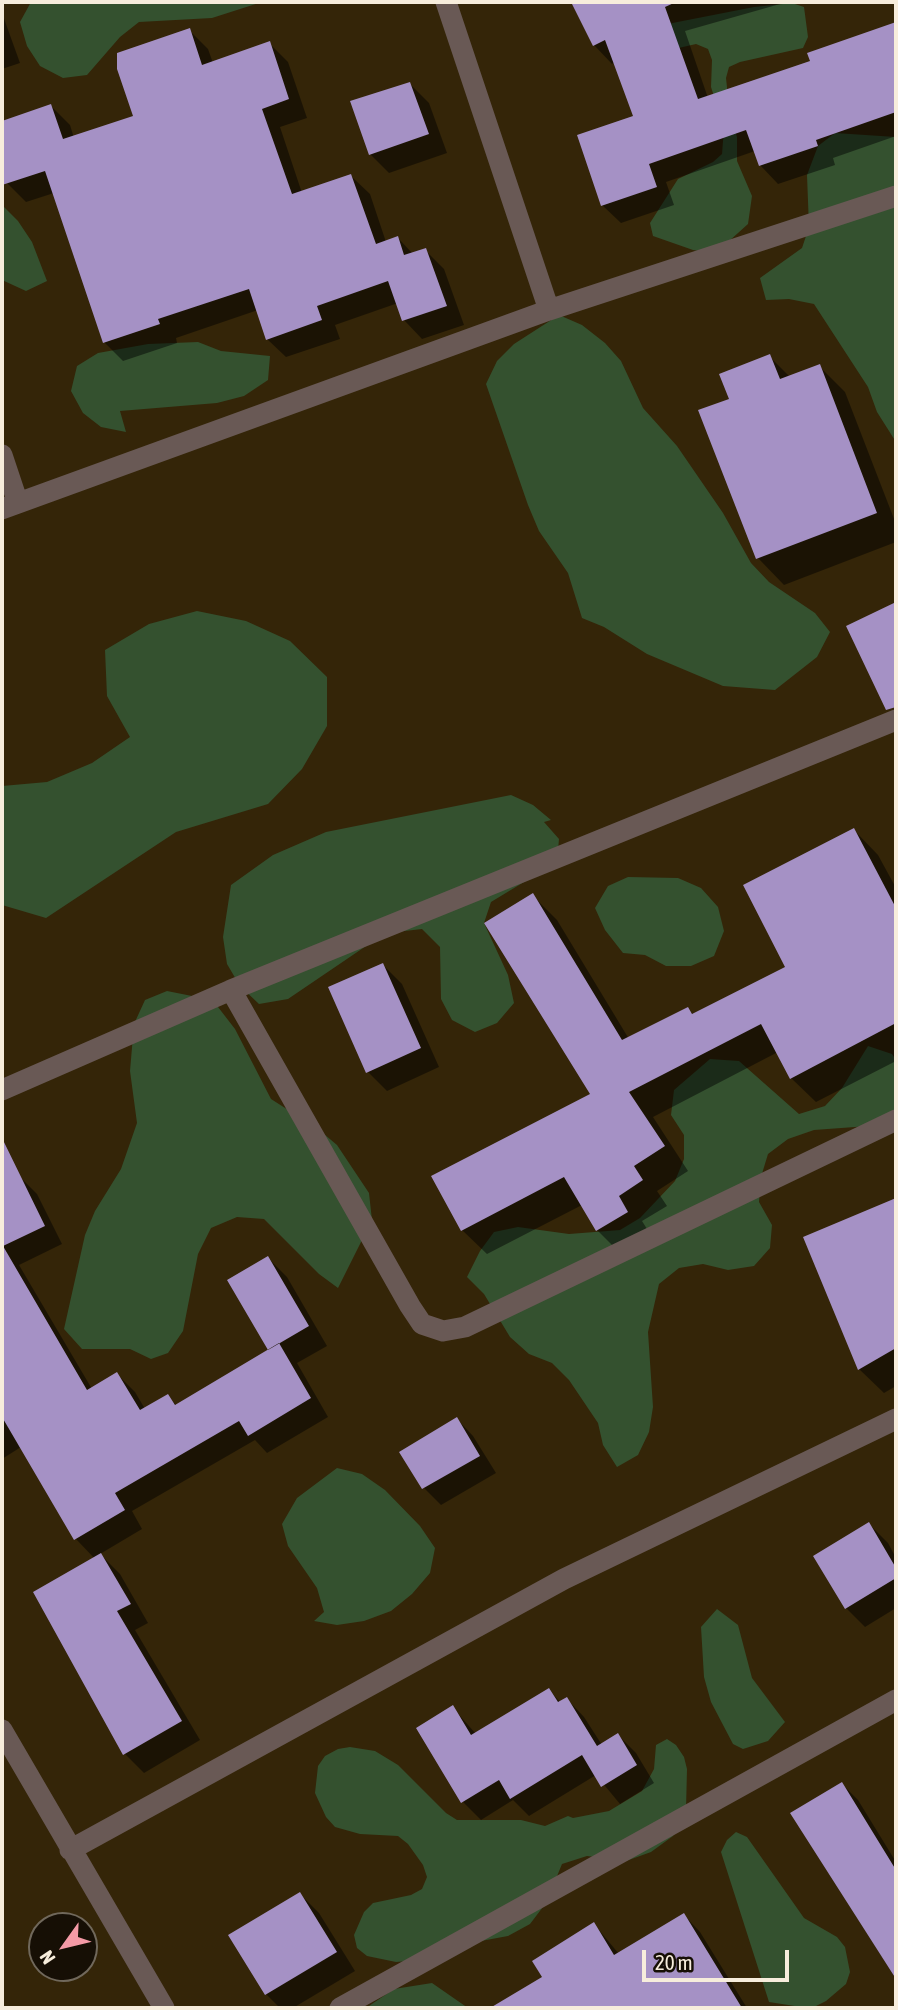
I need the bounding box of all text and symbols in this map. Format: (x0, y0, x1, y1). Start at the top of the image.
north arrow (28, 1912, 98, 1982)
scale bar (646, 1937, 793, 1981)
text: N (35, 1947, 60, 1968)
text: 20 m (655, 1950, 693, 1974)

